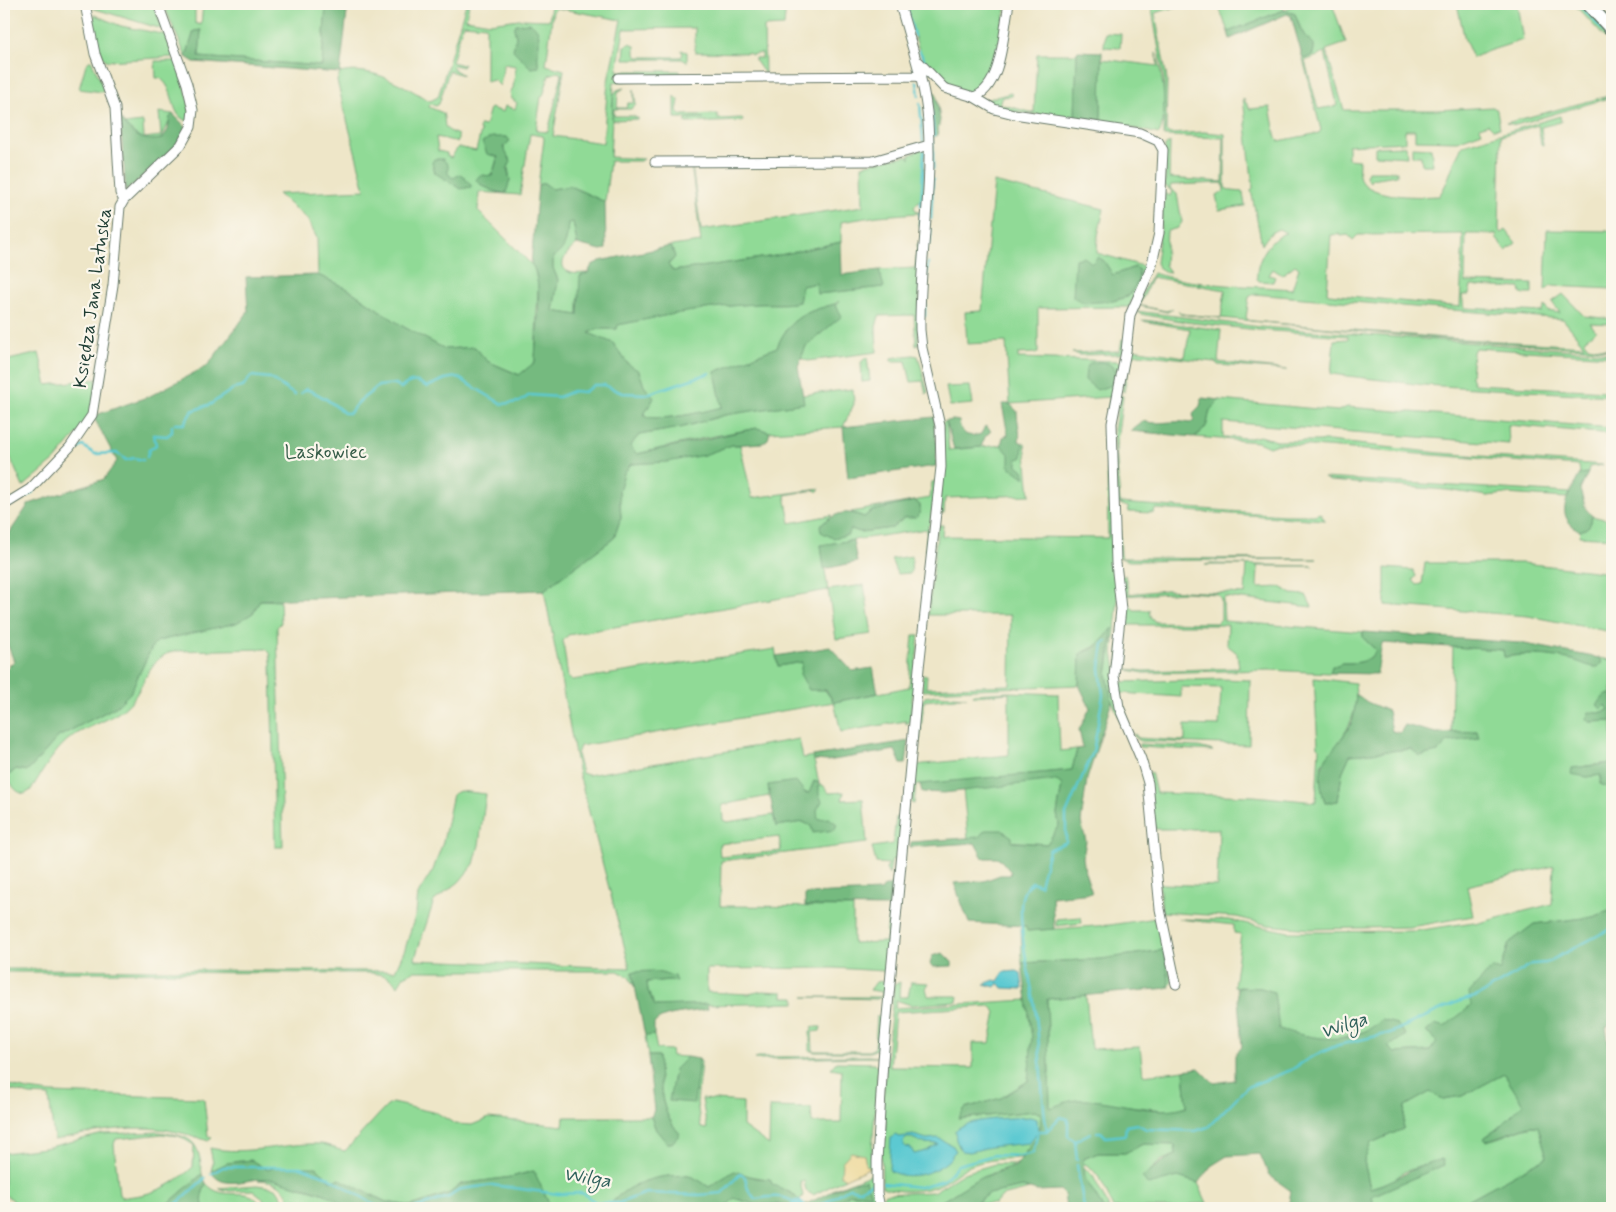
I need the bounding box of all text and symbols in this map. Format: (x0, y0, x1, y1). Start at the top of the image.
street label: Księdza Jana Latuska (68, 206, 118, 390)
park label: Laskowiec (285, 440, 367, 465)
water label: Wilga (1317, 1006, 1372, 1048)
water label: Wilga (561, 1161, 613, 1197)

